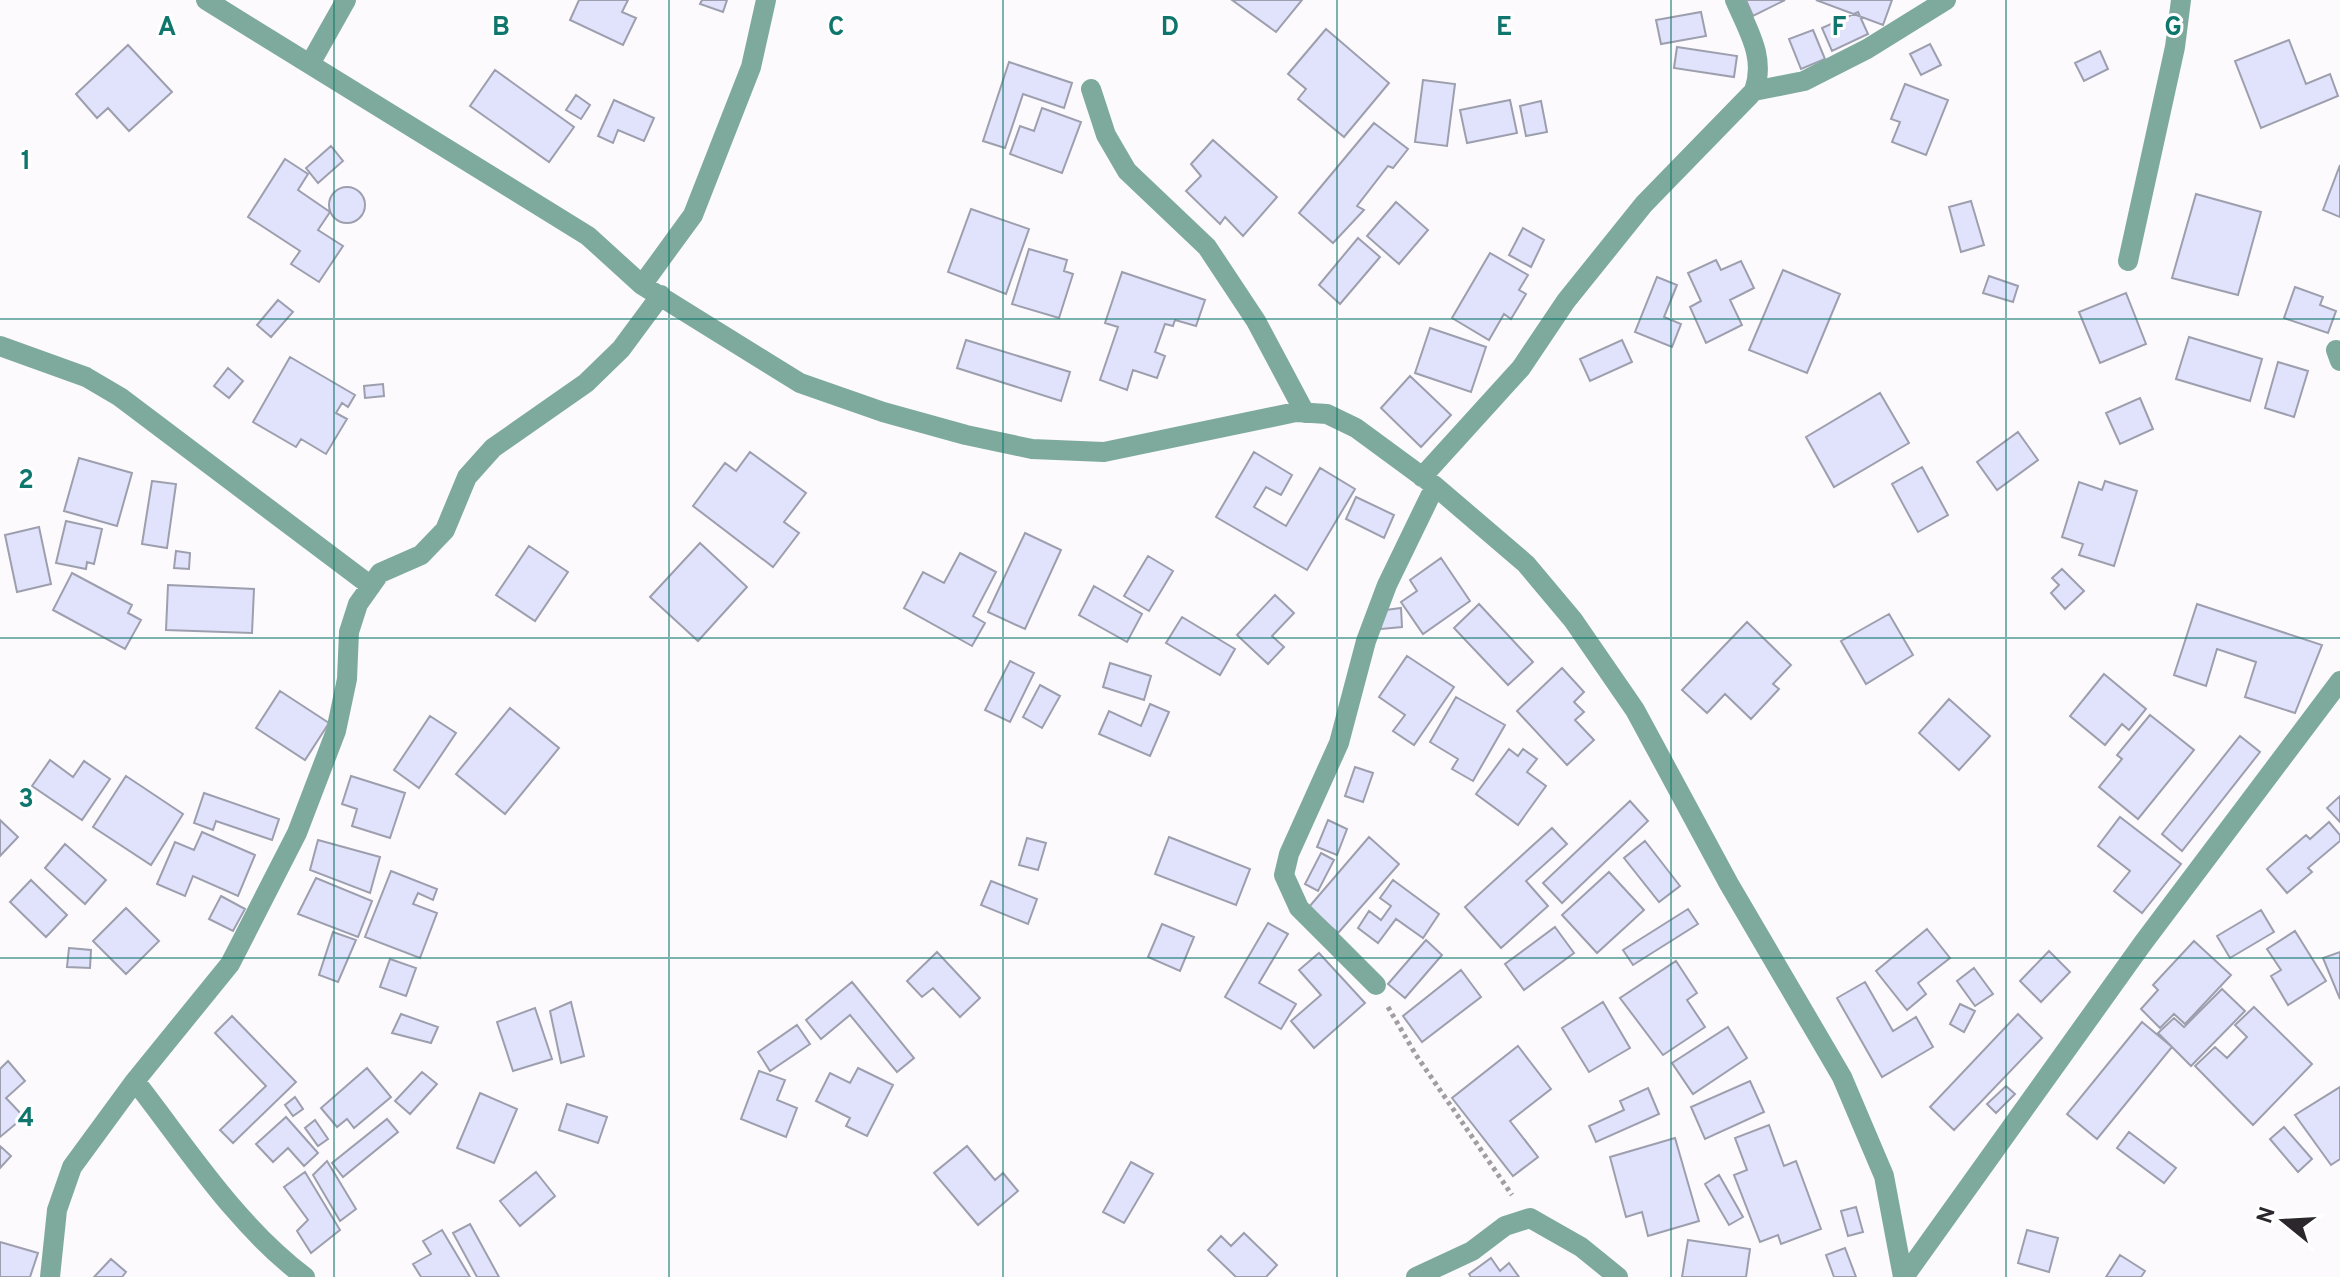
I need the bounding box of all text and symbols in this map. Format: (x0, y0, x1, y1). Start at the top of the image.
text: A (158, 12, 176, 45)
text: B (492, 12, 510, 45)
text: C (828, 12, 844, 45)
text: D (1161, 12, 1179, 45)
text: E (1496, 12, 1512, 45)
text: F (1832, 12, 1847, 45)
text: G (2164, 12, 2182, 45)
text: 1 (21, 146, 31, 179)
text: 2 (18, 465, 34, 498)
text: 3 (18, 784, 34, 817)
text: 4 (18, 1103, 34, 1136)
north arrow (2244, 1181, 2324, 1261)
text: N (2252, 1204, 2283, 1227)

